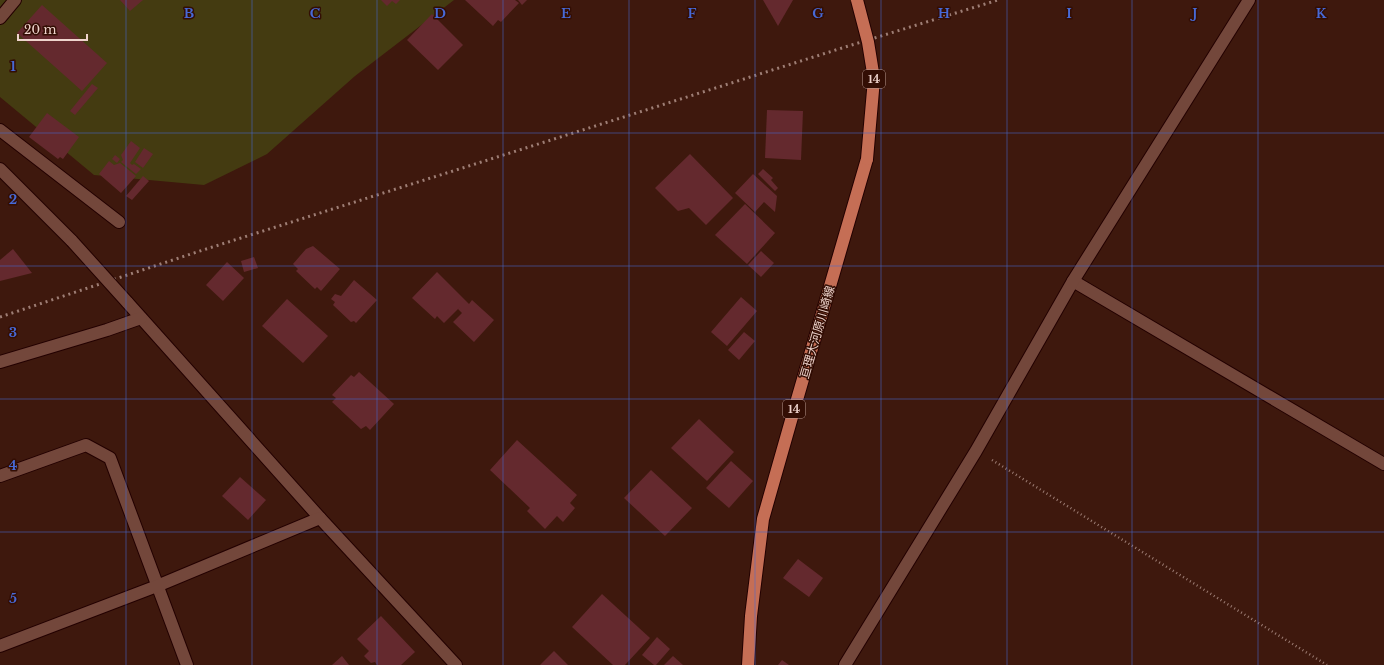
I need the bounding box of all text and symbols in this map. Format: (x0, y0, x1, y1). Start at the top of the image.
text: B (184, 5, 194, 22)
text: C (310, 5, 321, 22)
text: D (434, 5, 446, 22)
text: E (561, 5, 571, 22)
text: F (688, 5, 697, 22)
text: G (812, 5, 824, 22)
text: H (938, 5, 950, 22)
text: I (1066, 5, 1072, 22)
text: J (1189, 5, 1198, 22)
text: K (1316, 5, 1327, 22)
scale bar (18, 16, 87, 42)
text: 20 m (24, 22, 56, 37)
text: 1 (10, 58, 16, 75)
road number: 14 (863, 70, 885, 88)
text: 2 (9, 191, 17, 208)
street label: 亘理大河原川崎線 (797, 284, 837, 380)
text: 3 (9, 324, 17, 341)
road number: 14 (783, 400, 805, 418)
text: 4 (9, 457, 18, 474)
text: 5 (9, 590, 17, 607)

